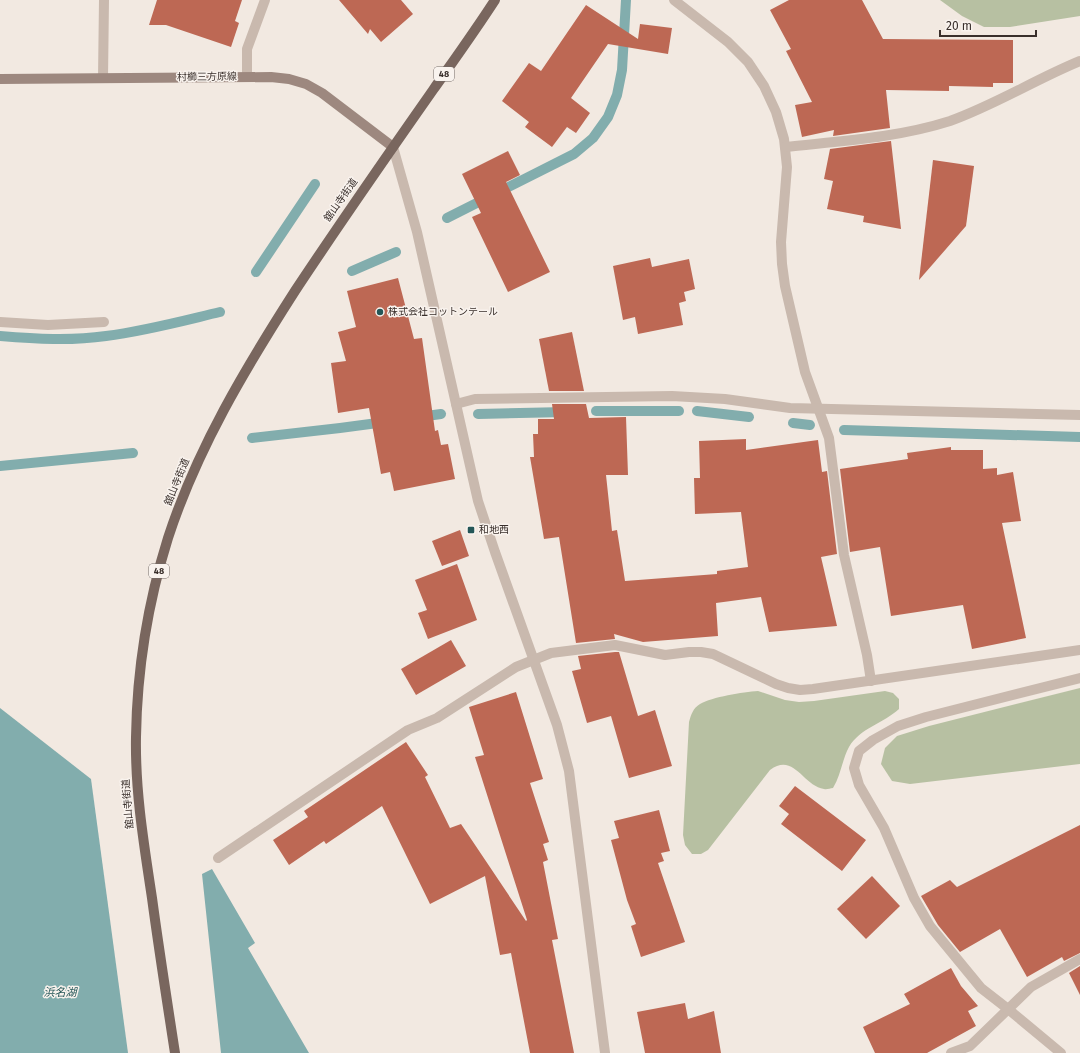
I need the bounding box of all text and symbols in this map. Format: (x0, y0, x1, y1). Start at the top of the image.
scale bar (940, 12, 1036, 38)
text: 20 m (946, 19, 972, 33)
road number: 48 (434, 67, 454, 81)
street label: 村櫛三方原線 (177, 70, 237, 84)
street label: 舘山寺街道 (322, 176, 360, 224)
place label: 株式会社コットンテール (388, 306, 498, 318)
marker: 株式会社コットンテール (375, 307, 385, 317)
street label: 舘山寺街道 (162, 457, 192, 507)
place label: 和地西 (479, 524, 509, 536)
marker: 和地西 (466, 525, 476, 535)
road number: 48 (149, 564, 169, 578)
street label: 舘山寺街道 (120, 779, 136, 829)
water label: 浜名湖 (44, 986, 78, 999)

